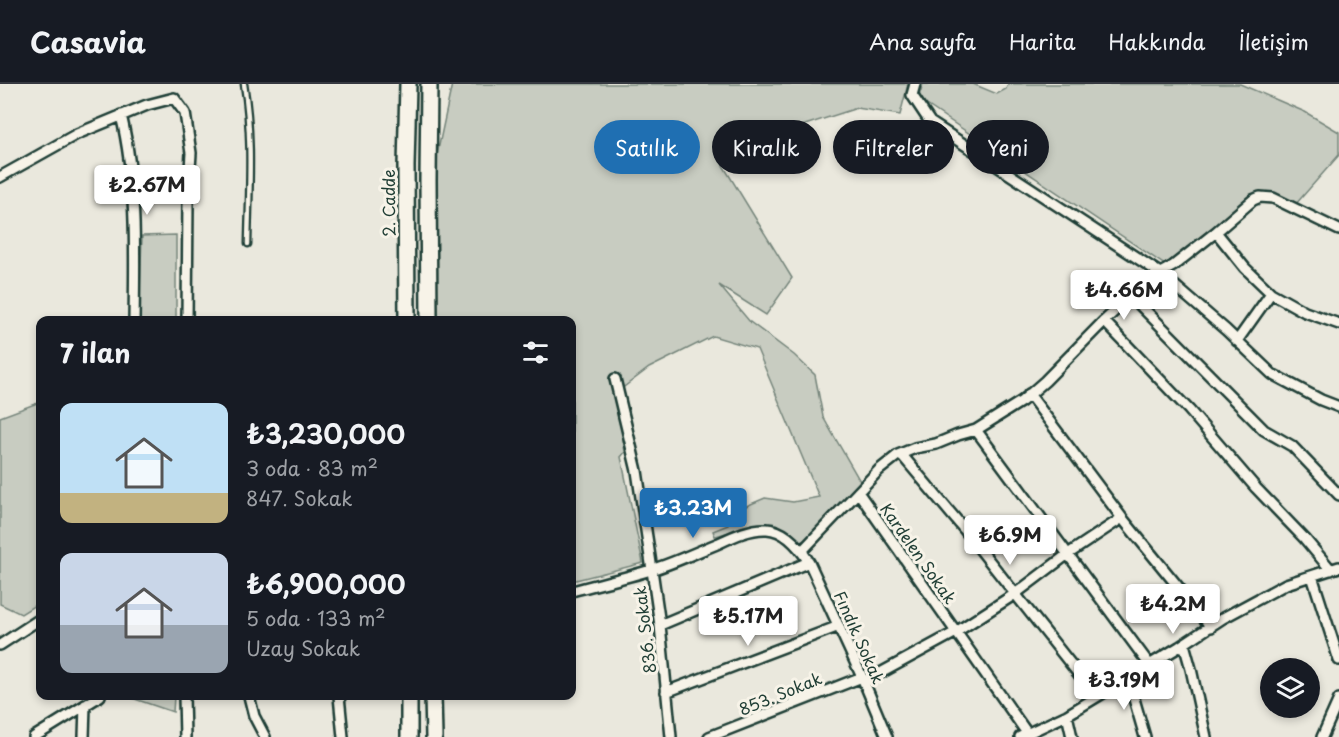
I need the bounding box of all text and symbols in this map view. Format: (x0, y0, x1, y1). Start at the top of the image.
text: Casavia (30, 20, 146, 63)
text: Ana sayfa (869, 25, 976, 57)
text: Harita (1009, 25, 1076, 57)
text: Hakkında (1109, 25, 1205, 57)
text: İletişim (1238, 25, 1309, 57)
chip: Satılık (594, 120, 700, 174)
chip: Kiralık (712, 120, 821, 174)
chip: Filtreler (833, 120, 954, 174)
chip: Yeni (966, 120, 1049, 174)
pin: ₺2.67M (98, 165, 196, 216)
text: ₺2.67M (108, 169, 186, 199)
street label: 2. Cadde (376, 169, 400, 237)
pin: ₺4.66M (1075, 270, 1173, 321)
text: ₺4.66M (1084, 274, 1164, 304)
text: 7 ilan (60, 333, 130, 372)
icon: filters (519, 336, 552, 369)
text: ₺3,230,000 (246, 414, 405, 453)
icon: home (108, 427, 180, 499)
text: 3 oda · 83 m² (246, 453, 378, 483)
text: 847. Sokak (246, 483, 353, 513)
pin: ₺3.23M (644, 488, 742, 539)
text: ₺3.23M (654, 492, 732, 522)
street label: Kardelen Sokak (875, 498, 963, 608)
pin: ₺6.9M (968, 515, 1052, 566)
text: ₺6.9M (978, 519, 1042, 549)
text: ₺6,900,000 (246, 564, 406, 603)
icon: home (108, 577, 180, 649)
pin: ₺4.2M (1131, 584, 1215, 635)
street label: 836. Sokak (627, 585, 661, 675)
street label: Fındık Sokak (829, 587, 891, 687)
text: ₺4.2M (1140, 588, 1206, 618)
pin: ₺5.17M (699, 596, 797, 647)
text: ₺5.17M (713, 600, 783, 630)
text: 5 oda · 133 m² (246, 603, 386, 633)
text: Uzay Sokak (246, 633, 360, 663)
map controls (1260, 658, 1320, 718)
button: layers (1260, 658, 1320, 718)
pin: ₺3.19M (1075, 660, 1173, 711)
text: ₺3.19M (1088, 664, 1160, 694)
street label: 853. Sokak (735, 665, 825, 721)

